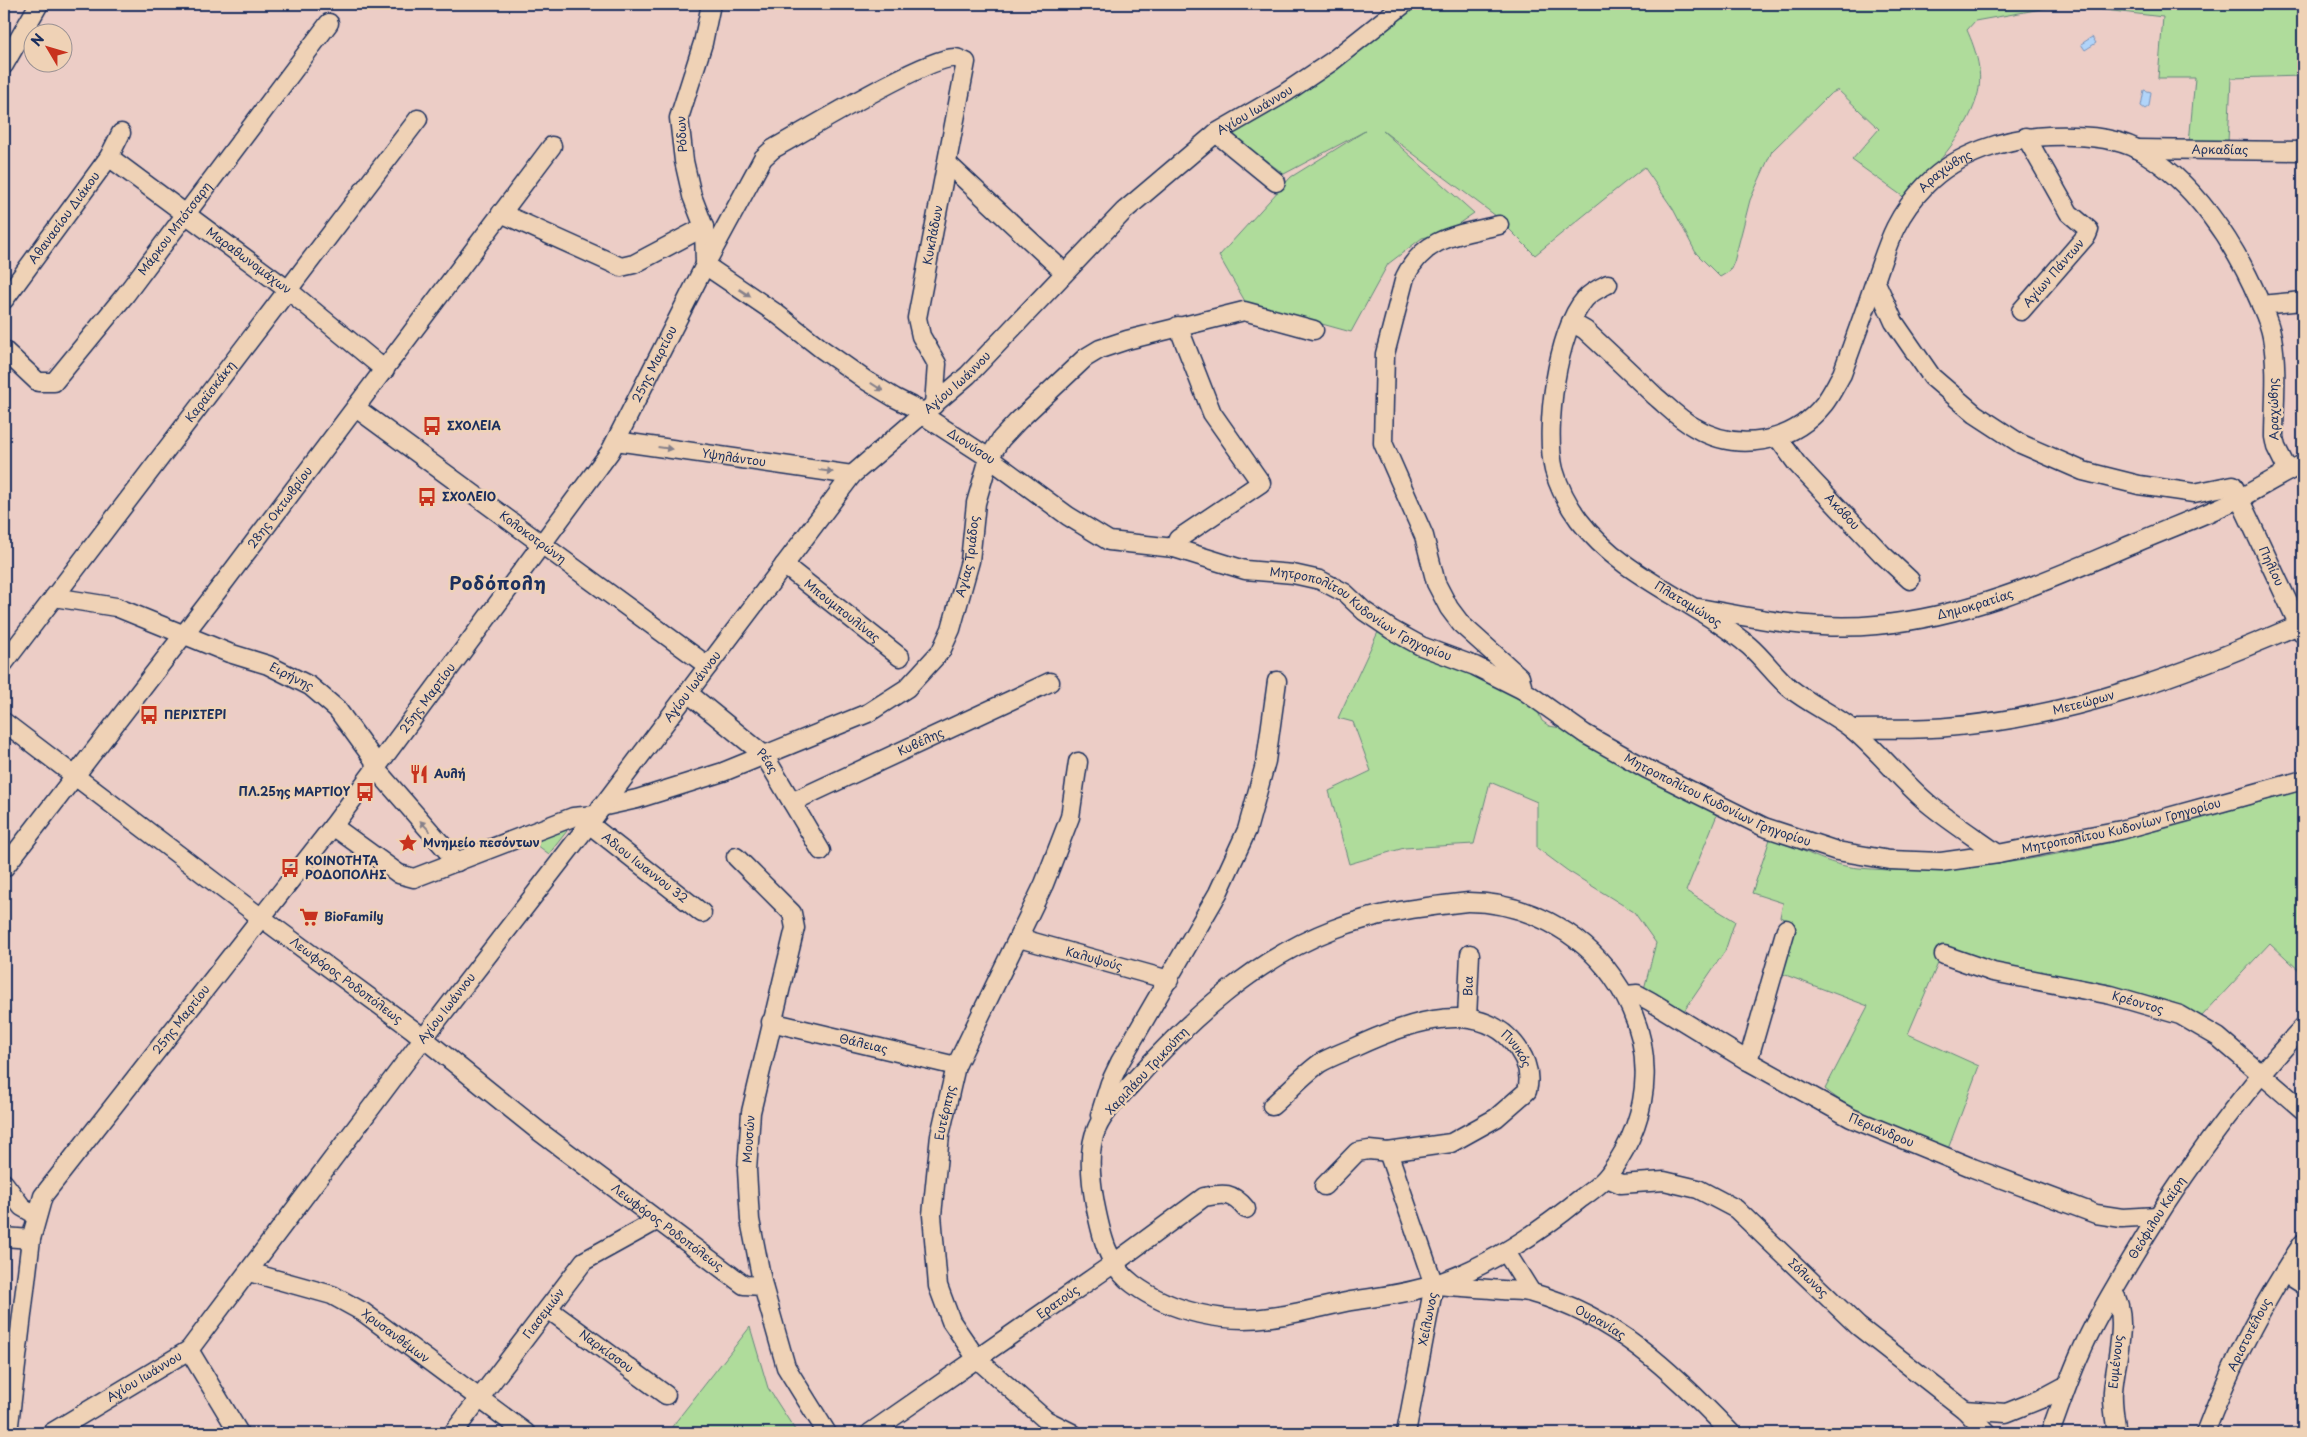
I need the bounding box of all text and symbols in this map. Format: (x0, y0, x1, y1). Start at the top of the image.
north arrow (22, 22, 72, 72)
text: N (26, 29, 49, 51)
street label: Αγίου Ιωάννου (1213, 80, 1296, 139)
street label: Ρόδων (671, 115, 691, 153)
street label: Αρκαδίας (2192, 140, 2248, 158)
street label: Αραχώβης (1914, 145, 1975, 196)
street label: Αθανασίου Διάκου (24, 167, 104, 267)
street label: Μάρκου Μπότσαρη (133, 177, 215, 279)
street label: Κυκλάδων (917, 203, 947, 266)
street label: Μαραθωνομάχων (203, 222, 296, 298)
street label: Αγίων Πάντων (2018, 234, 2088, 311)
one-way arrow (738, 288, 752, 298)
street label: 25ης Μαρτίου (627, 322, 681, 405)
street label: Αγίου Ιωάννου (919, 347, 994, 417)
street label: Καραϊσκάκη (180, 356, 239, 426)
street label: Αραχώβης (2263, 378, 2283, 440)
one-way arrow (871, 382, 884, 392)
bus stop icon: ΣΧΟΛΕΙΑ (421, 415, 443, 437)
place label: ΣΧΟΛΕΙΑ (447, 416, 501, 434)
street label: Διονύσου (944, 423, 1000, 468)
street label: Υψηλάντου (701, 443, 767, 471)
one-way arrow (657, 444, 673, 452)
street label: 28ης Οκτωβρίου (243, 462, 316, 552)
one-way arrow (818, 467, 834, 475)
bus stop icon: ΣΧΟΛΕΙΟ (416, 486, 438, 508)
place label: ΣΧΟΛΕΙΟ (442, 487, 496, 505)
street label: Ακόβου (1821, 489, 1865, 533)
street label: Κολοκοτρώνη (496, 506, 570, 567)
street label: Αγίας Τριάδος (950, 515, 983, 599)
street label: Πηλίου (2255, 543, 2289, 589)
street label: Μητροπολίτου Κυδονίων Γρηγορίου (1269, 562, 1455, 665)
district label: Ροδόπολη (449, 569, 547, 596)
street label: Μπουμπουλίνας (801, 574, 885, 646)
street label: Πλαταμώνος (1651, 576, 1726, 631)
street label: Δημοκρατίας (1935, 584, 2015, 623)
street label: Αγίου Ιωάννου (659, 646, 725, 725)
street label: Ειρήνης (267, 657, 319, 694)
street label: 25ης Μαρτίου (395, 659, 459, 737)
street label: Μετεώρων (2050, 685, 2117, 719)
bus stop icon: ΠΕΡΙΣΤΕΡΙ (138, 704, 160, 726)
place label: ΠΕΡΙΣΤΕΡΙ (164, 705, 226, 723)
street label: Κυβέλης (894, 723, 946, 760)
street label: Ρέας (754, 743, 783, 777)
street label: Μητροπολίτου Κυδονίων Γρηγορίου (1621, 748, 1814, 850)
restaurant icon: Αυλή (408, 763, 430, 785)
place label: Αυλή (433, 764, 466, 782)
bus stop icon: ΠΛ.25ης ΜΑΡΤΙΟΥ (354, 781, 376, 803)
place label: ΠΛ.25ης ΜΑΡΤΙΟΥ (238, 782, 351, 800)
street label: Μητροπολίτου Κυδονίων Γρηγορίου (2020, 793, 2223, 857)
one-way arrow (419, 820, 431, 832)
street label: Αδιου Ιωαννου 32 (599, 828, 692, 907)
place icon: Μνημείο πεσόντων (397, 832, 419, 854)
place label: Μνημείο πεσόντων (423, 833, 540, 851)
place label: ΚΟΙΝΟΤΗΤΑ ΡΟΔΟΠΟΛΗΣ (305, 851, 387, 883)
bus stop icon: ΚΟΙΝΟΤΗΤΑ ΡΟΔΟΠΟΛΗΣ (279, 857, 301, 879)
supermarket icon: BioFamily (298, 906, 320, 928)
place label: BioFamily (324, 907, 383, 925)
street label: Λεωφόρος Ροδοπόλεως (287, 932, 407, 1027)
street label: Καλυψούς (1064, 942, 1125, 975)
street label: Αγίου Ιωάννου (413, 968, 479, 1047)
street label: Βια (1458, 975, 1477, 997)
street label: 25ης Μαρτίου (147, 980, 213, 1058)
street label: Κρέοντος (2110, 986, 2166, 1018)
street label: Χαριλάου Τρικούπη (1101, 1023, 1192, 1118)
street label: Πνυκός (1497, 1025, 1536, 1070)
street label: Θάλειας (838, 1029, 890, 1057)
street label: Ευτέρπης (930, 1083, 959, 1141)
street label: Περιάνδρου (1846, 1108, 1917, 1151)
street label: Μουσών (737, 1114, 759, 1164)
street label: Θεόφιλου Καϊρη (2123, 1172, 2189, 1262)
street label: Λεωφόρος Ροδοπόλεως (608, 1179, 728, 1275)
street label: Σόλωνος (1784, 1254, 1833, 1301)
street label: Ερατούς (1033, 1280, 1082, 1322)
street label: Γιασεμιών (518, 1284, 568, 1342)
street label: Χείλωνος (1413, 1291, 1441, 1347)
street label: Αριστοτέλους (2222, 1294, 2275, 1374)
street label: Ουρανίας (1572, 1300, 1630, 1343)
street label: Χρυσανθέμων (358, 1304, 434, 1367)
street label: Ναρκίσσου (576, 1325, 638, 1377)
street label: Ευμένους (2103, 1334, 2127, 1390)
street label: Αγίου Ιωάννου (103, 1346, 185, 1406)

